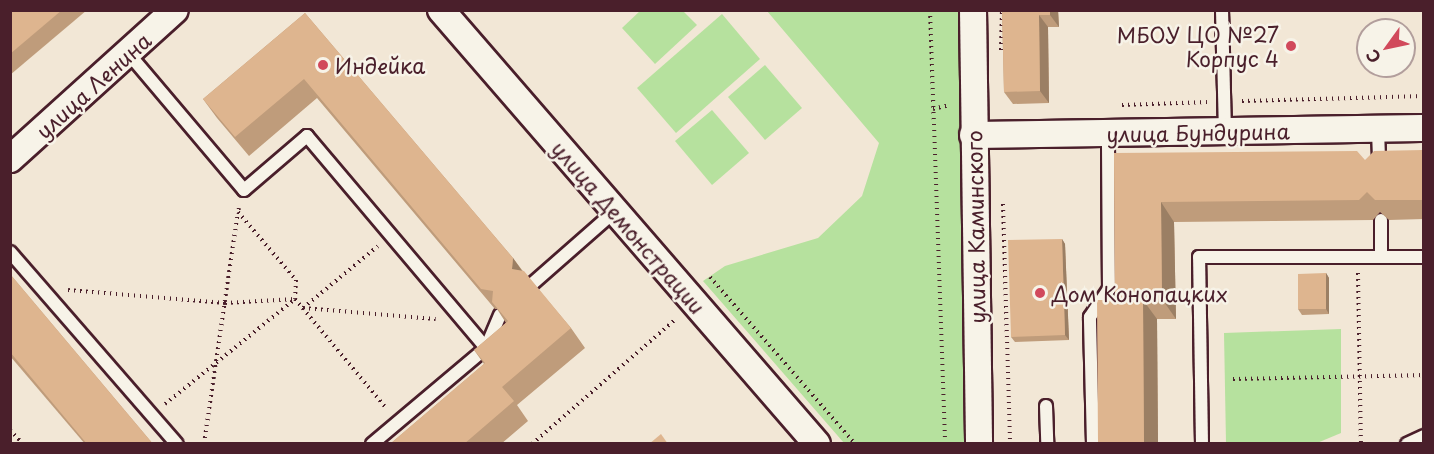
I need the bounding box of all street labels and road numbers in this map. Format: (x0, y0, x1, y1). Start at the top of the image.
street label: улица Ленина (30, 26, 156, 144)
street label: улица Бундурина (1106, 118, 1290, 146)
street label: улица Каминского (961, 130, 989, 324)
street label: улица Демонстрации (547, 135, 711, 319)

